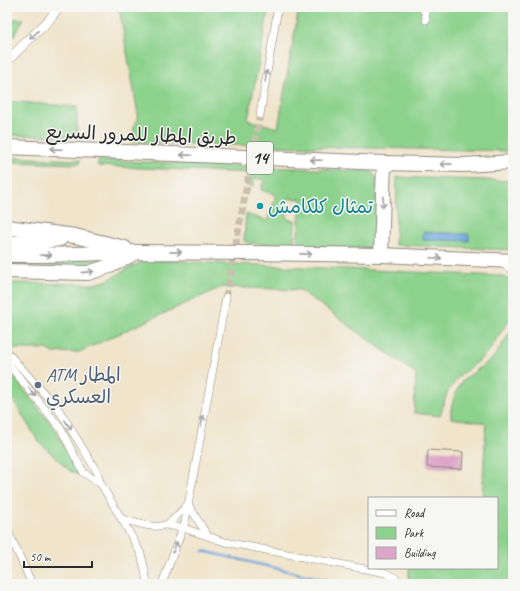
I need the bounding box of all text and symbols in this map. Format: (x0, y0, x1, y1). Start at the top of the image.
one-way arrow (29, 30, 39, 40)
one-way arrow (263, 70, 271, 83)
street label: طريق المطار للمرور السريع (45, 120, 237, 151)
road number: 14 (247, 142, 273, 174)
one-way arrow (50, 145, 63, 153)
one-way arrow (180, 151, 193, 158)
one-way arrow (310, 156, 323, 164)
one-way arrow (440, 160, 453, 168)
place label: تمثال كلكامش (268, 195, 374, 219)
one-way arrow (379, 195, 386, 208)
marker: تمثال كلكامش (255, 201, 265, 211)
one-way arrow (169, 249, 182, 256)
one-way arrow (299, 250, 312, 258)
one-way arrow (39, 251, 52, 259)
one-way arrow (429, 254, 442, 262)
one-way arrow (81, 268, 94, 276)
place label: ATM المطار العسكري (46, 363, 121, 411)
marker: ATM المطار العسكري (33, 380, 43, 390)
one-way arrow (27, 386, 36, 397)
one-way arrow (199, 415, 207, 428)
one-way arrow (65, 419, 73, 431)
legend (368, 497, 498, 569)
text: Road (404, 505, 426, 521)
text: Park (404, 525, 425, 541)
one-way arrow (172, 542, 180, 554)
scale bar (24, 543, 92, 569)
text: Building (404, 545, 436, 561)
text: 50 m (30, 549, 52, 565)

